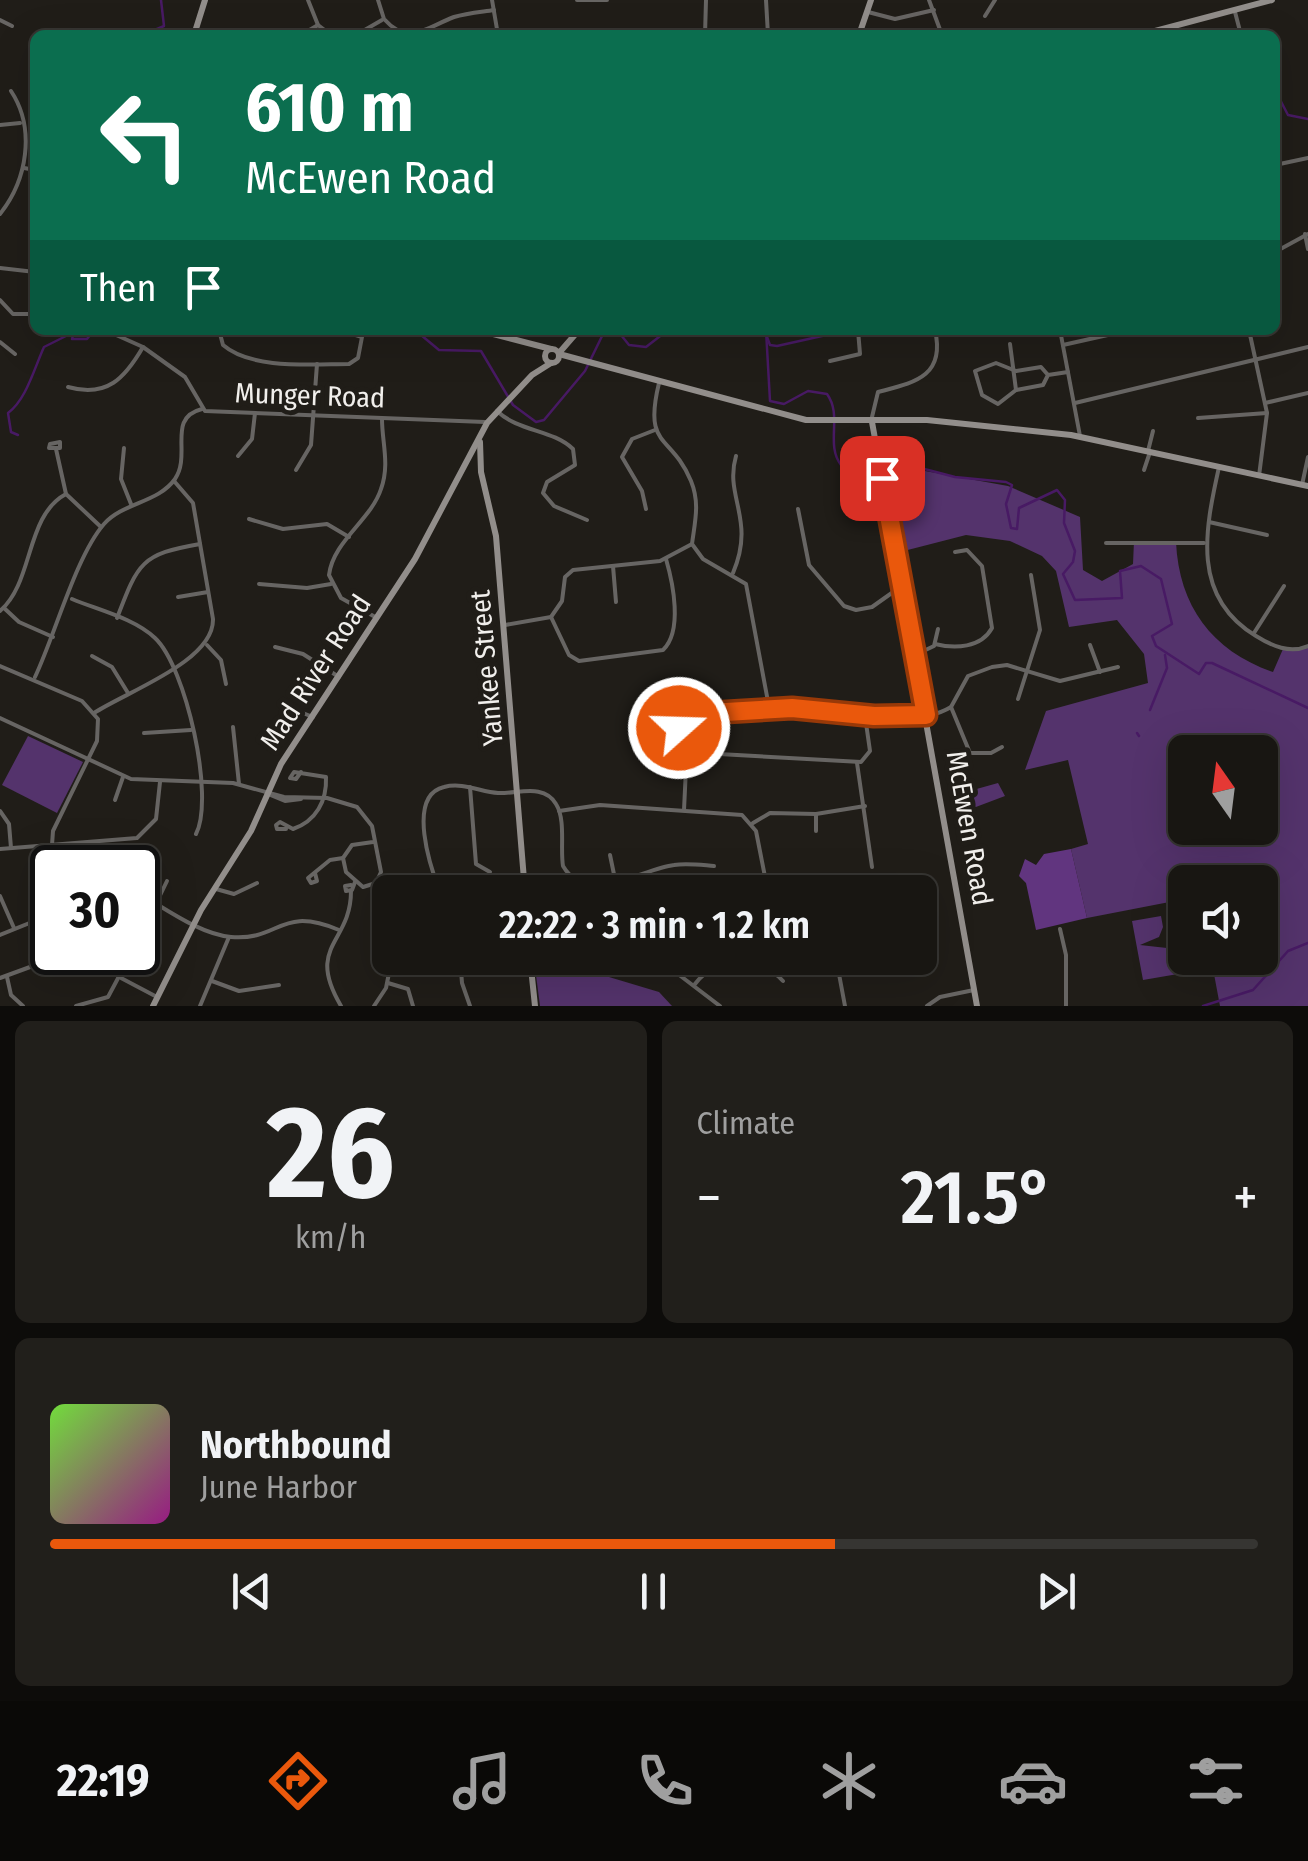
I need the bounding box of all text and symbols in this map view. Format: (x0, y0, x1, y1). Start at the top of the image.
text: 610 m (245, 66, 414, 150)
icon: left (80, 70, 210, 200)
text: McEwen Road (245, 151, 496, 205)
icon: arrive (176, 260, 231, 315)
text: Then (80, 265, 156, 311)
street label: Munger Road (234, 376, 386, 415)
pin (840, 436, 925, 521)
icon: arrive (855, 451, 910, 506)
street label: Yankee Street (463, 588, 510, 747)
street label: Mad River Road (253, 589, 378, 756)
position arrow (627, 676, 731, 780)
north arrow (1168, 735, 1278, 845)
map controls (1168, 735, 1278, 975)
street label: McEwen Road (940, 748, 999, 908)
speed limit sign: 30 (30, 845, 160, 975)
button: sound (1168, 865, 1278, 975)
text: 22:22 · 3 min · 1.2 km (499, 902, 810, 948)
text: 26 (267, 1075, 395, 1231)
text: Climate (697, 1104, 795, 1142)
text: 21.5° (901, 1153, 1053, 1243)
text: − (697, 1165, 721, 1231)
text: + (1233, 1165, 1258, 1231)
text: km/h (295, 1218, 366, 1256)
text: Northbound (200, 1422, 392, 1468)
text: June Harbor (200, 1468, 357, 1506)
icon: previous (224, 1564, 279, 1619)
icon: pause (626, 1564, 681, 1619)
icon: next (1029, 1564, 1084, 1619)
icon: directions (263, 1746, 333, 1816)
icon: music (447, 1746, 517, 1816)
icon: phone (630, 1746, 700, 1816)
icon: climate (814, 1746, 884, 1816)
icon: car (998, 1746, 1068, 1816)
icon: filters (1181, 1746, 1251, 1816)
text: 22:19 (57, 1754, 150, 1808)

